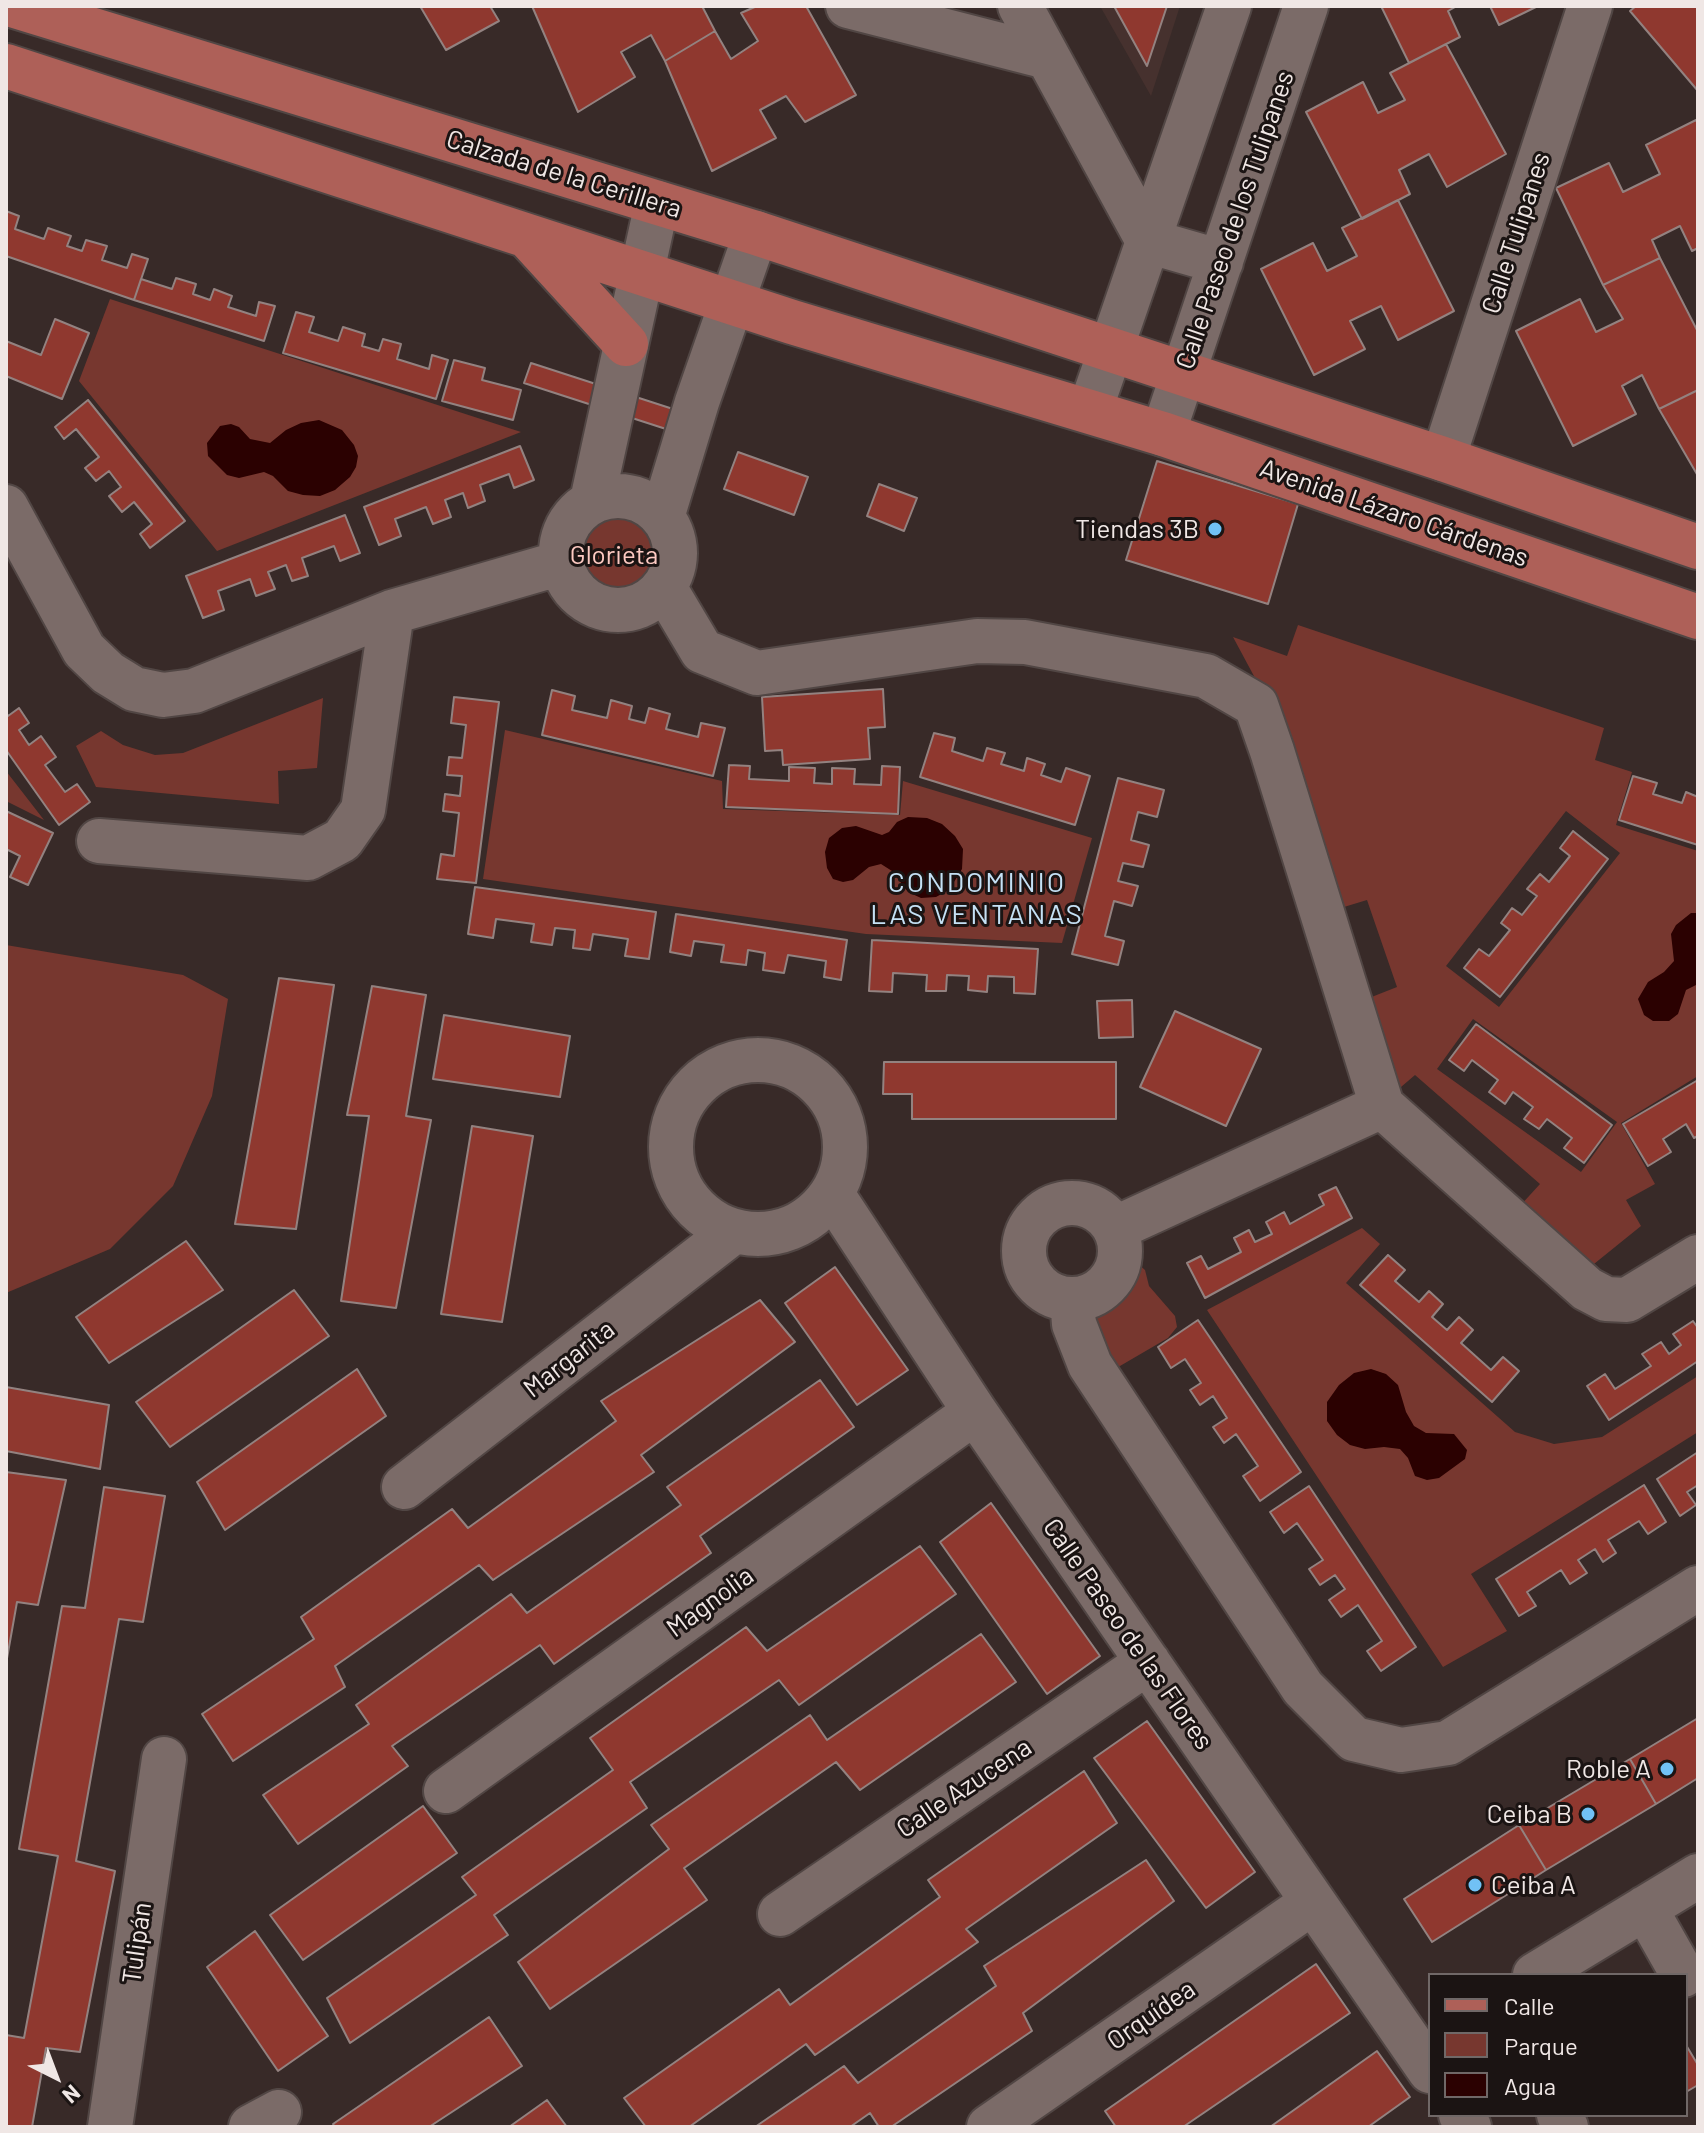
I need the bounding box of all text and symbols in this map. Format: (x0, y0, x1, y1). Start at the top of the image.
street label: Calle Paseo de los Tulipanes (1169, 67, 1301, 373)
street label: Calzada de la Cerillera (443, 123, 685, 225)
street label: Calle Tulipanes (1475, 148, 1557, 318)
street label: Avenida Lázaro Cárdenas (1256, 452, 1532, 574)
place label: Tiendas 3B (1075, 513, 1199, 545)
marker: Tiendas 3B (1206, 520, 1224, 538)
park label: Glorieta (570, 539, 658, 571)
district label: CONDOMINIO LAS VENTANAS (870, 866, 1084, 932)
street label: Margarita (517, 1314, 621, 1404)
street label: Calle Paseo de las Flores (1036, 1512, 1220, 1756)
street label: Magnolia (661, 1560, 759, 1644)
street label: Calle Azucena (891, 1732, 1037, 1844)
place label: Roble A (1566, 1753, 1651, 1785)
marker: Roble A (1658, 1760, 1676, 1778)
place label: Ceiba B (1487, 1798, 1572, 1830)
marker: Ceiba B (1579, 1805, 1597, 1823)
place label: Ceiba A (1491, 1869, 1576, 1901)
marker: Ceiba A (1466, 1876, 1484, 1894)
street label: Tulipán (116, 1900, 158, 1986)
street label: Orquídea (1101, 1973, 1201, 2057)
legend (1428, 1973, 1688, 2117)
text: Calle (1504, 1991, 1555, 2020)
text: Parque (1504, 2031, 1578, 2060)
north arrow (16, 2037, 96, 2117)
text: Agua (1504, 2071, 1556, 2100)
text: N (58, 2080, 86, 2109)

